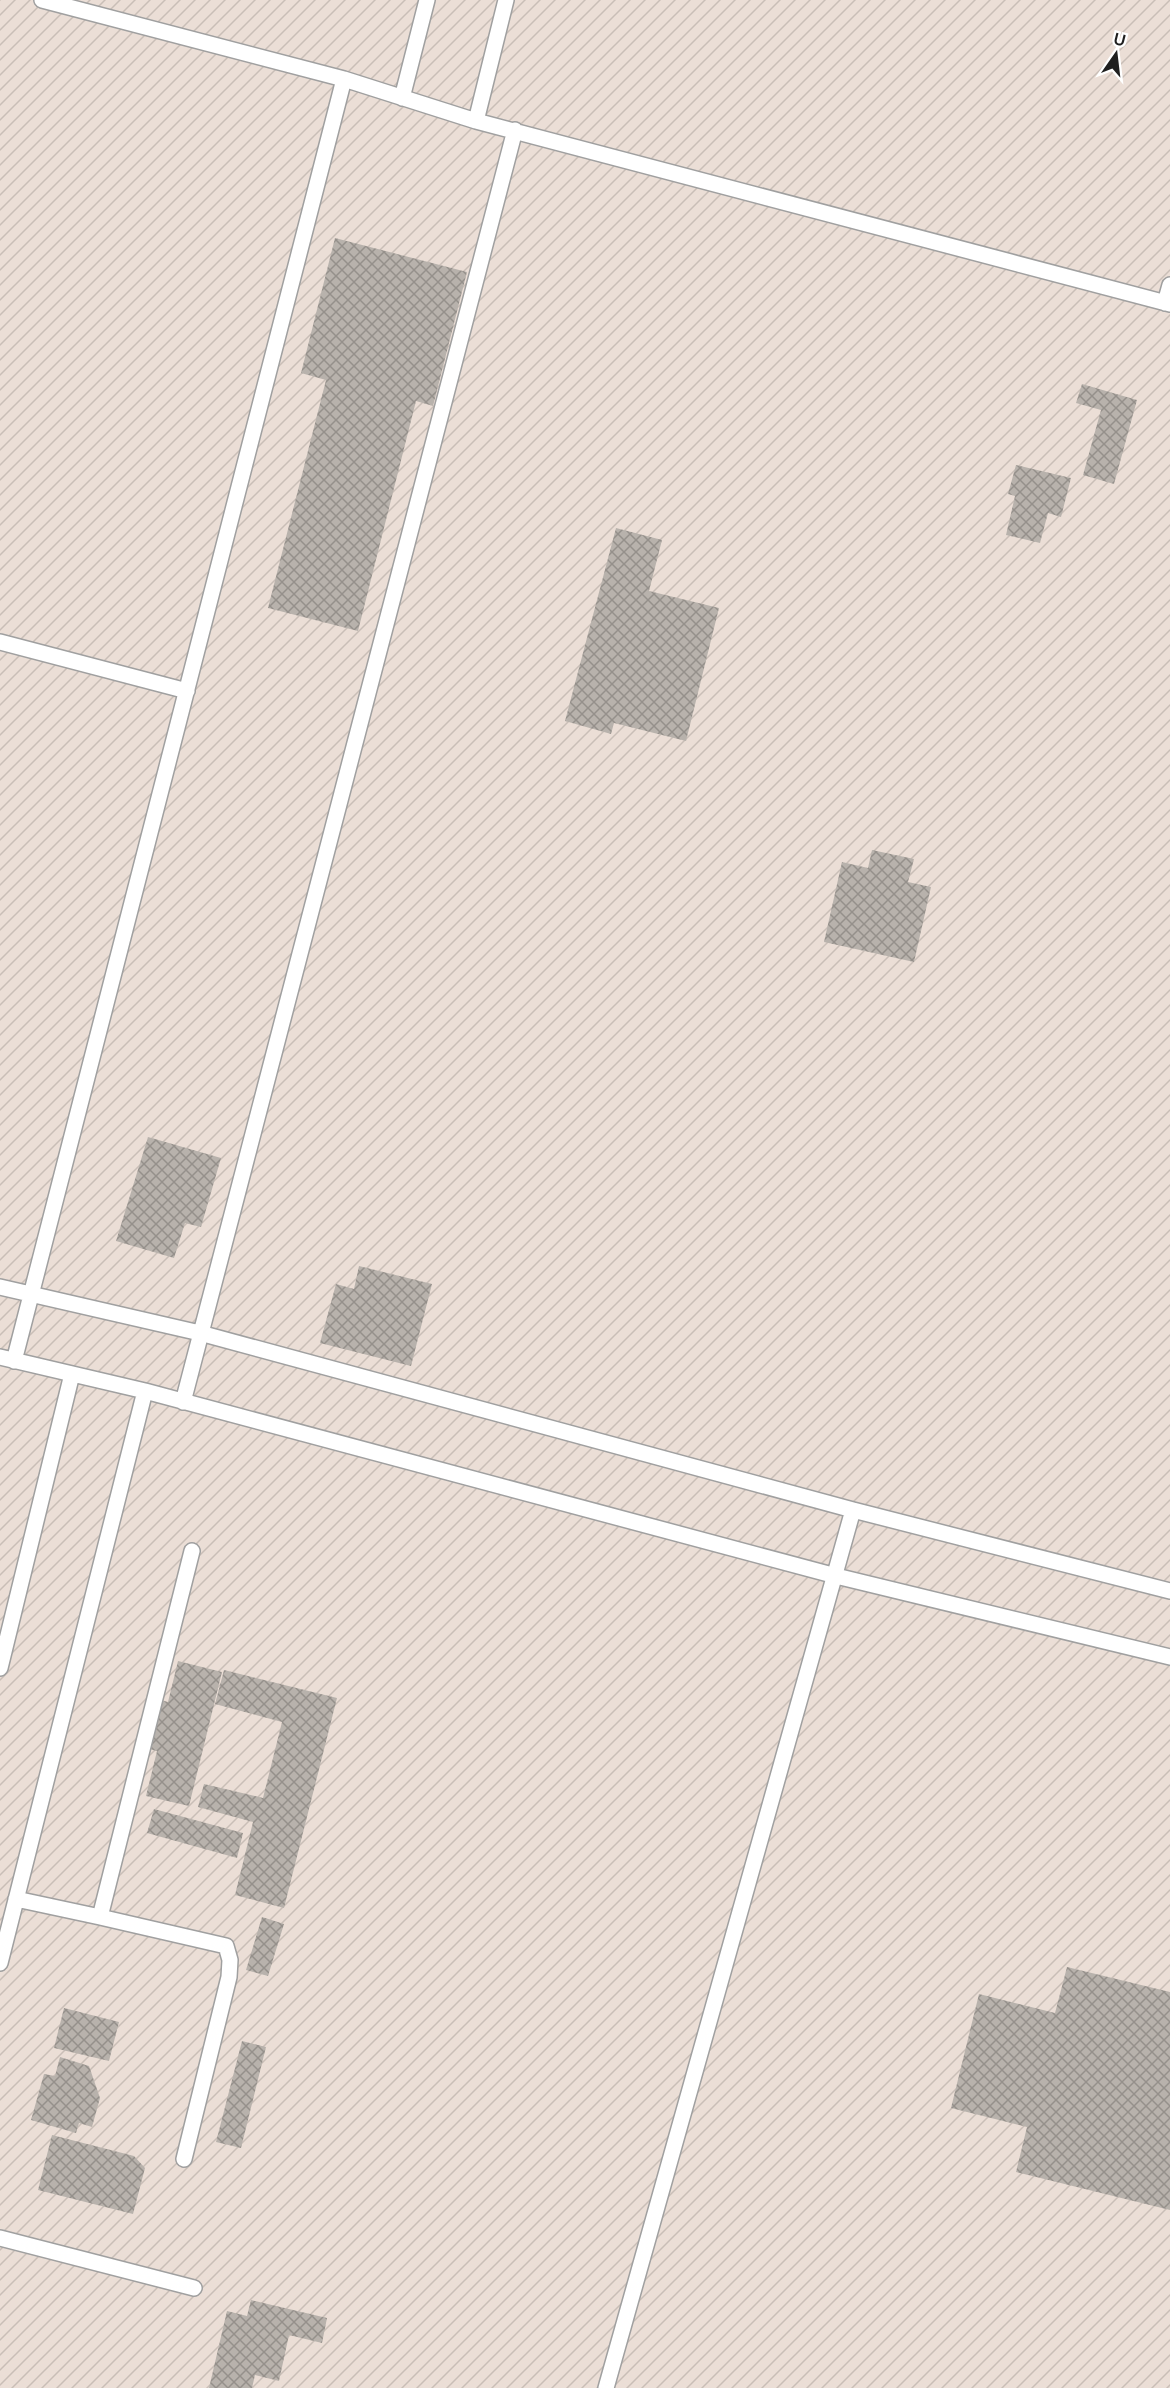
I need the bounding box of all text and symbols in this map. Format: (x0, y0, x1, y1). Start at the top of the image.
north arrow (1086, 24, 1146, 84)
text: U (1112, 28, 1128, 50)

